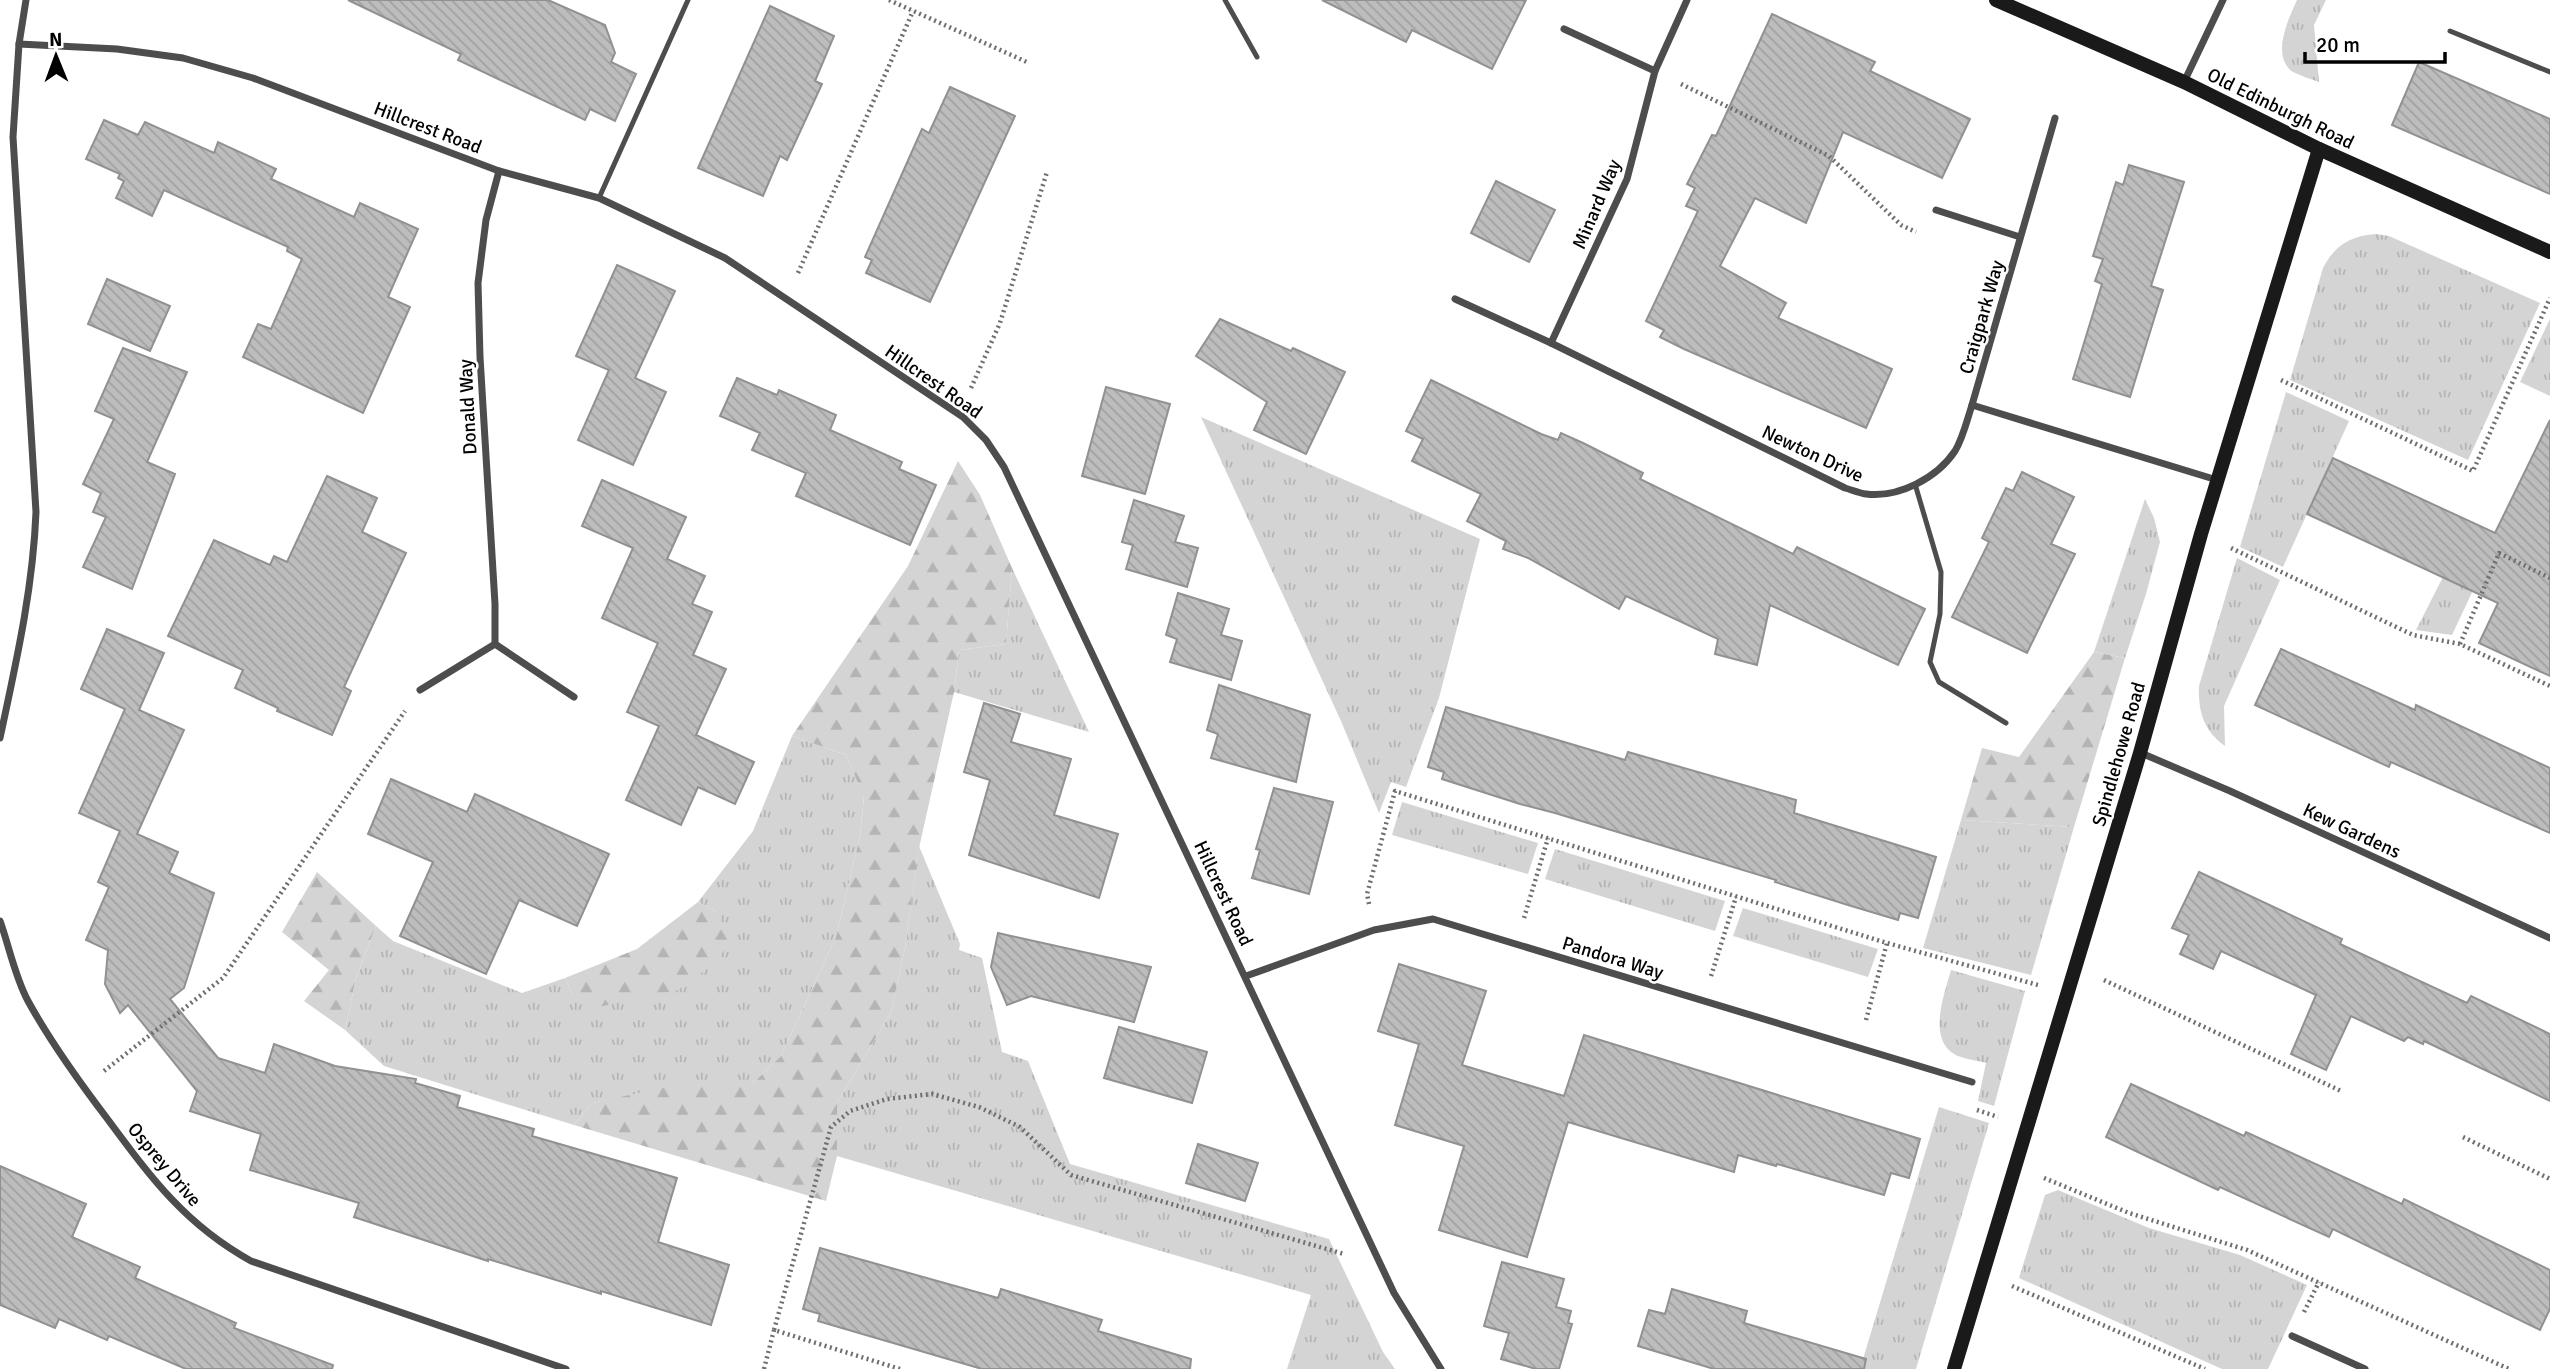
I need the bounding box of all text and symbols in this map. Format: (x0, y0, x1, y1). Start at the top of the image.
north arrow (21, 21, 91, 91)
scale bar (2305, 21, 2445, 65)
text: N (49, 28, 63, 52)
text: 20 m (2316, 32, 2360, 58)
street label: Old Edinburgh Road (2203, 63, 2358, 155)
street label: Hillcrest Road (370, 96, 485, 159)
street label: Minard Way (1567, 156, 1627, 253)
street label: Craigpark Way (1954, 257, 2010, 377)
street label: Hillcrest Road (880, 339, 987, 424)
street label: Donald Way (454, 358, 482, 455)
street label: Newton Drive (1758, 420, 1867, 488)
street label: Spindlehowe Road (2087, 679, 2151, 829)
street label: Kew Gardens (2299, 798, 2404, 864)
street label: Hillcrest Road (1188, 837, 1258, 950)
street label: Pandora Way (1559, 931, 1666, 985)
street label: Osprey Drive (122, 1118, 206, 1212)

